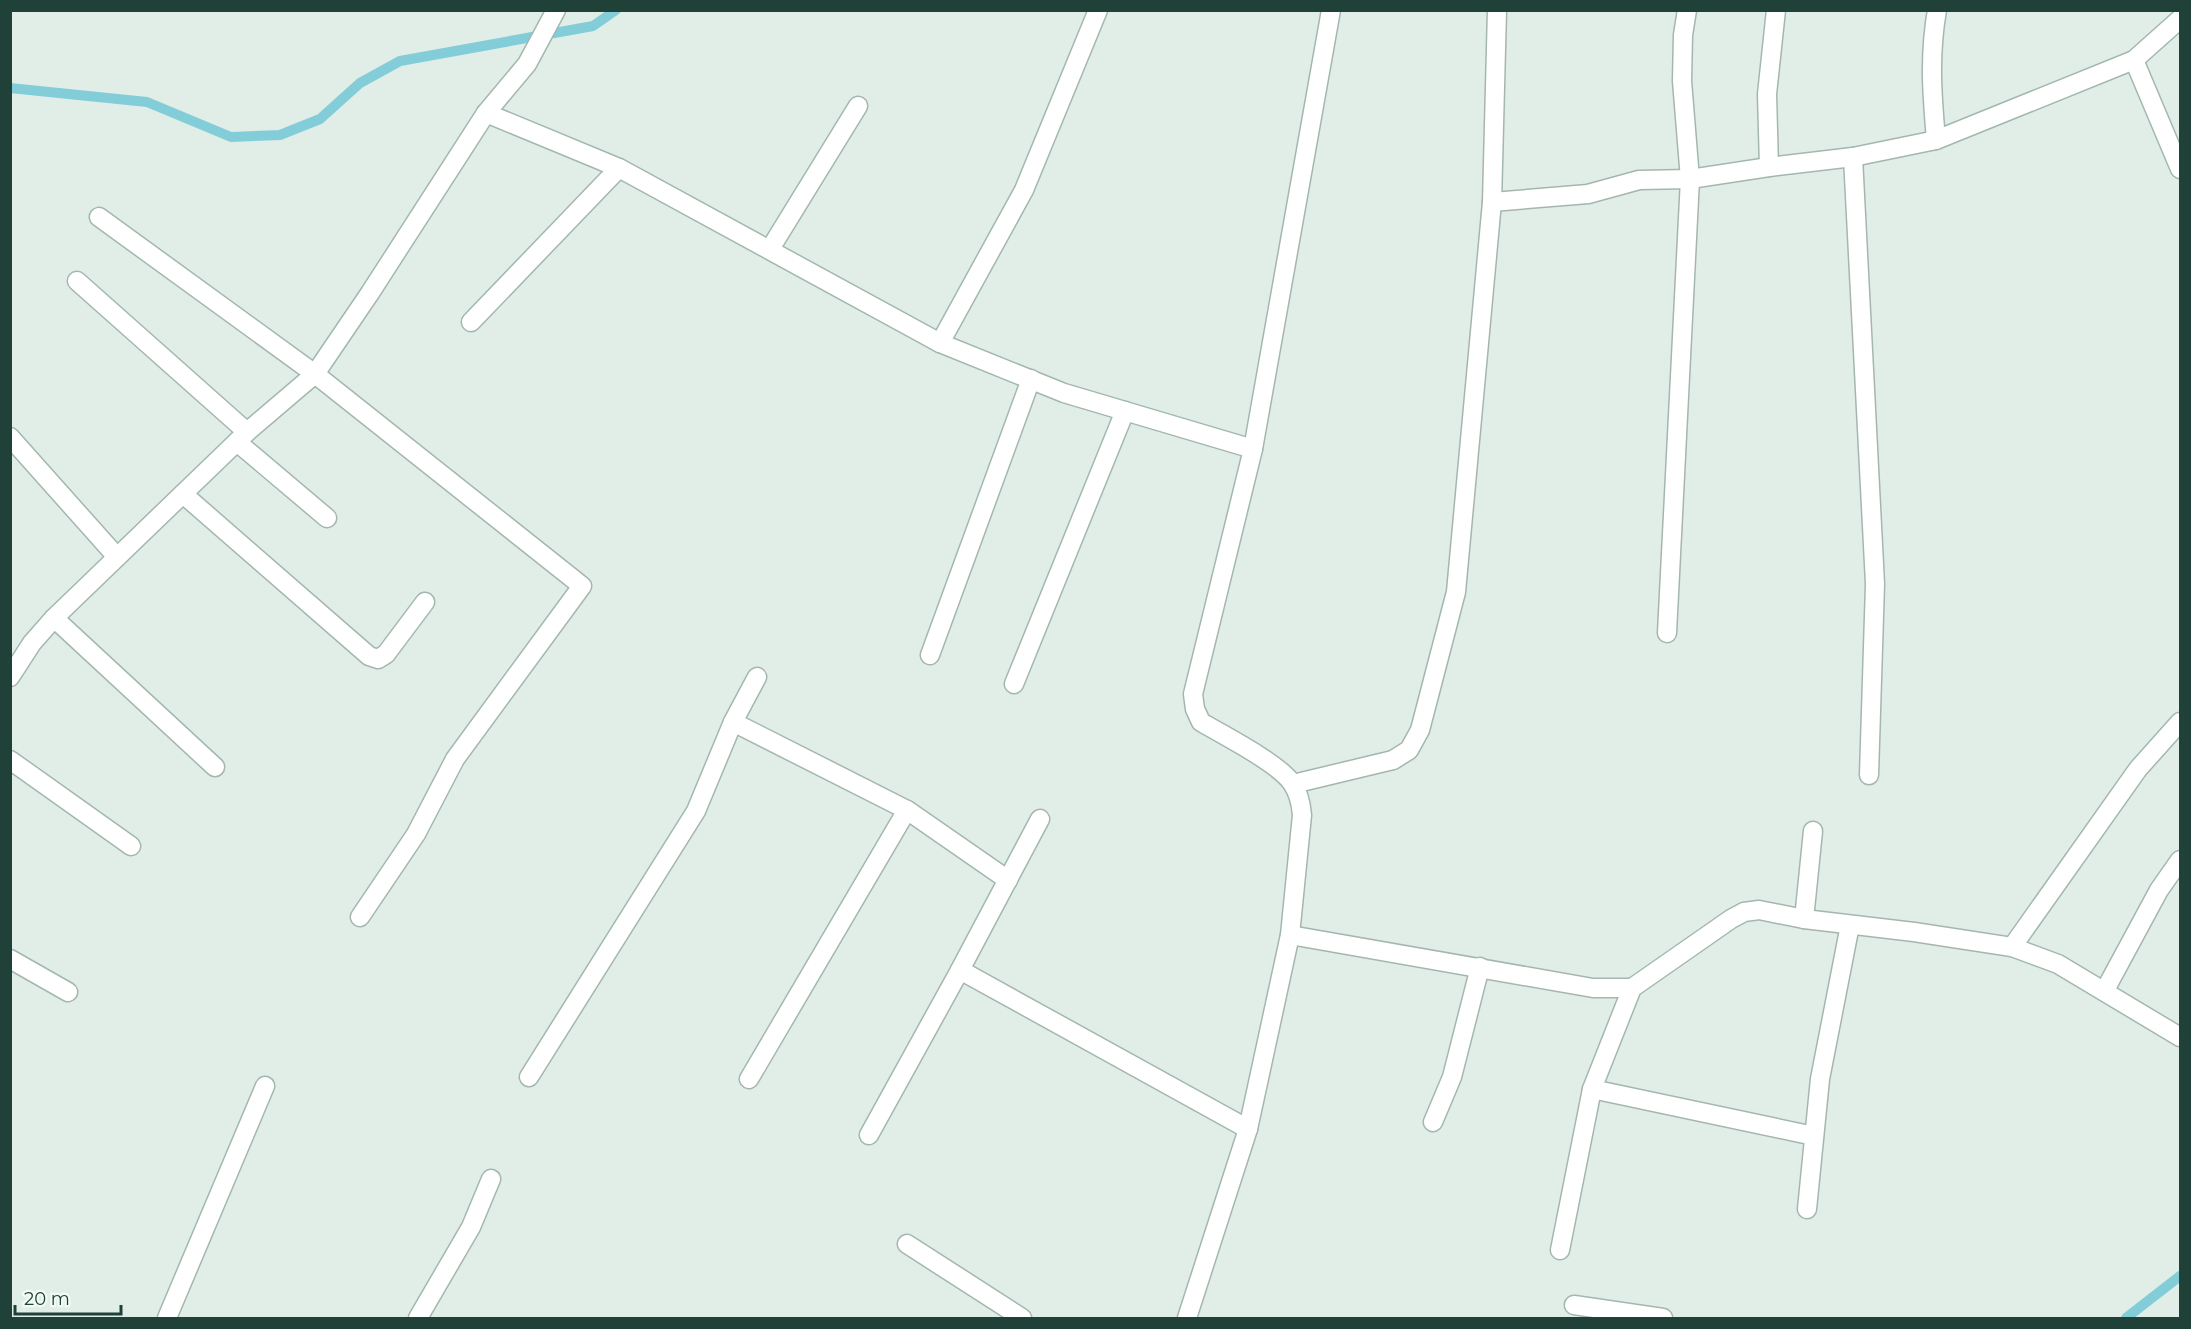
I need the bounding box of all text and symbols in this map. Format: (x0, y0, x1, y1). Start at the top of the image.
scale bar (15, 1278, 122, 1316)
text: 20 m (24, 1288, 70, 1310)

